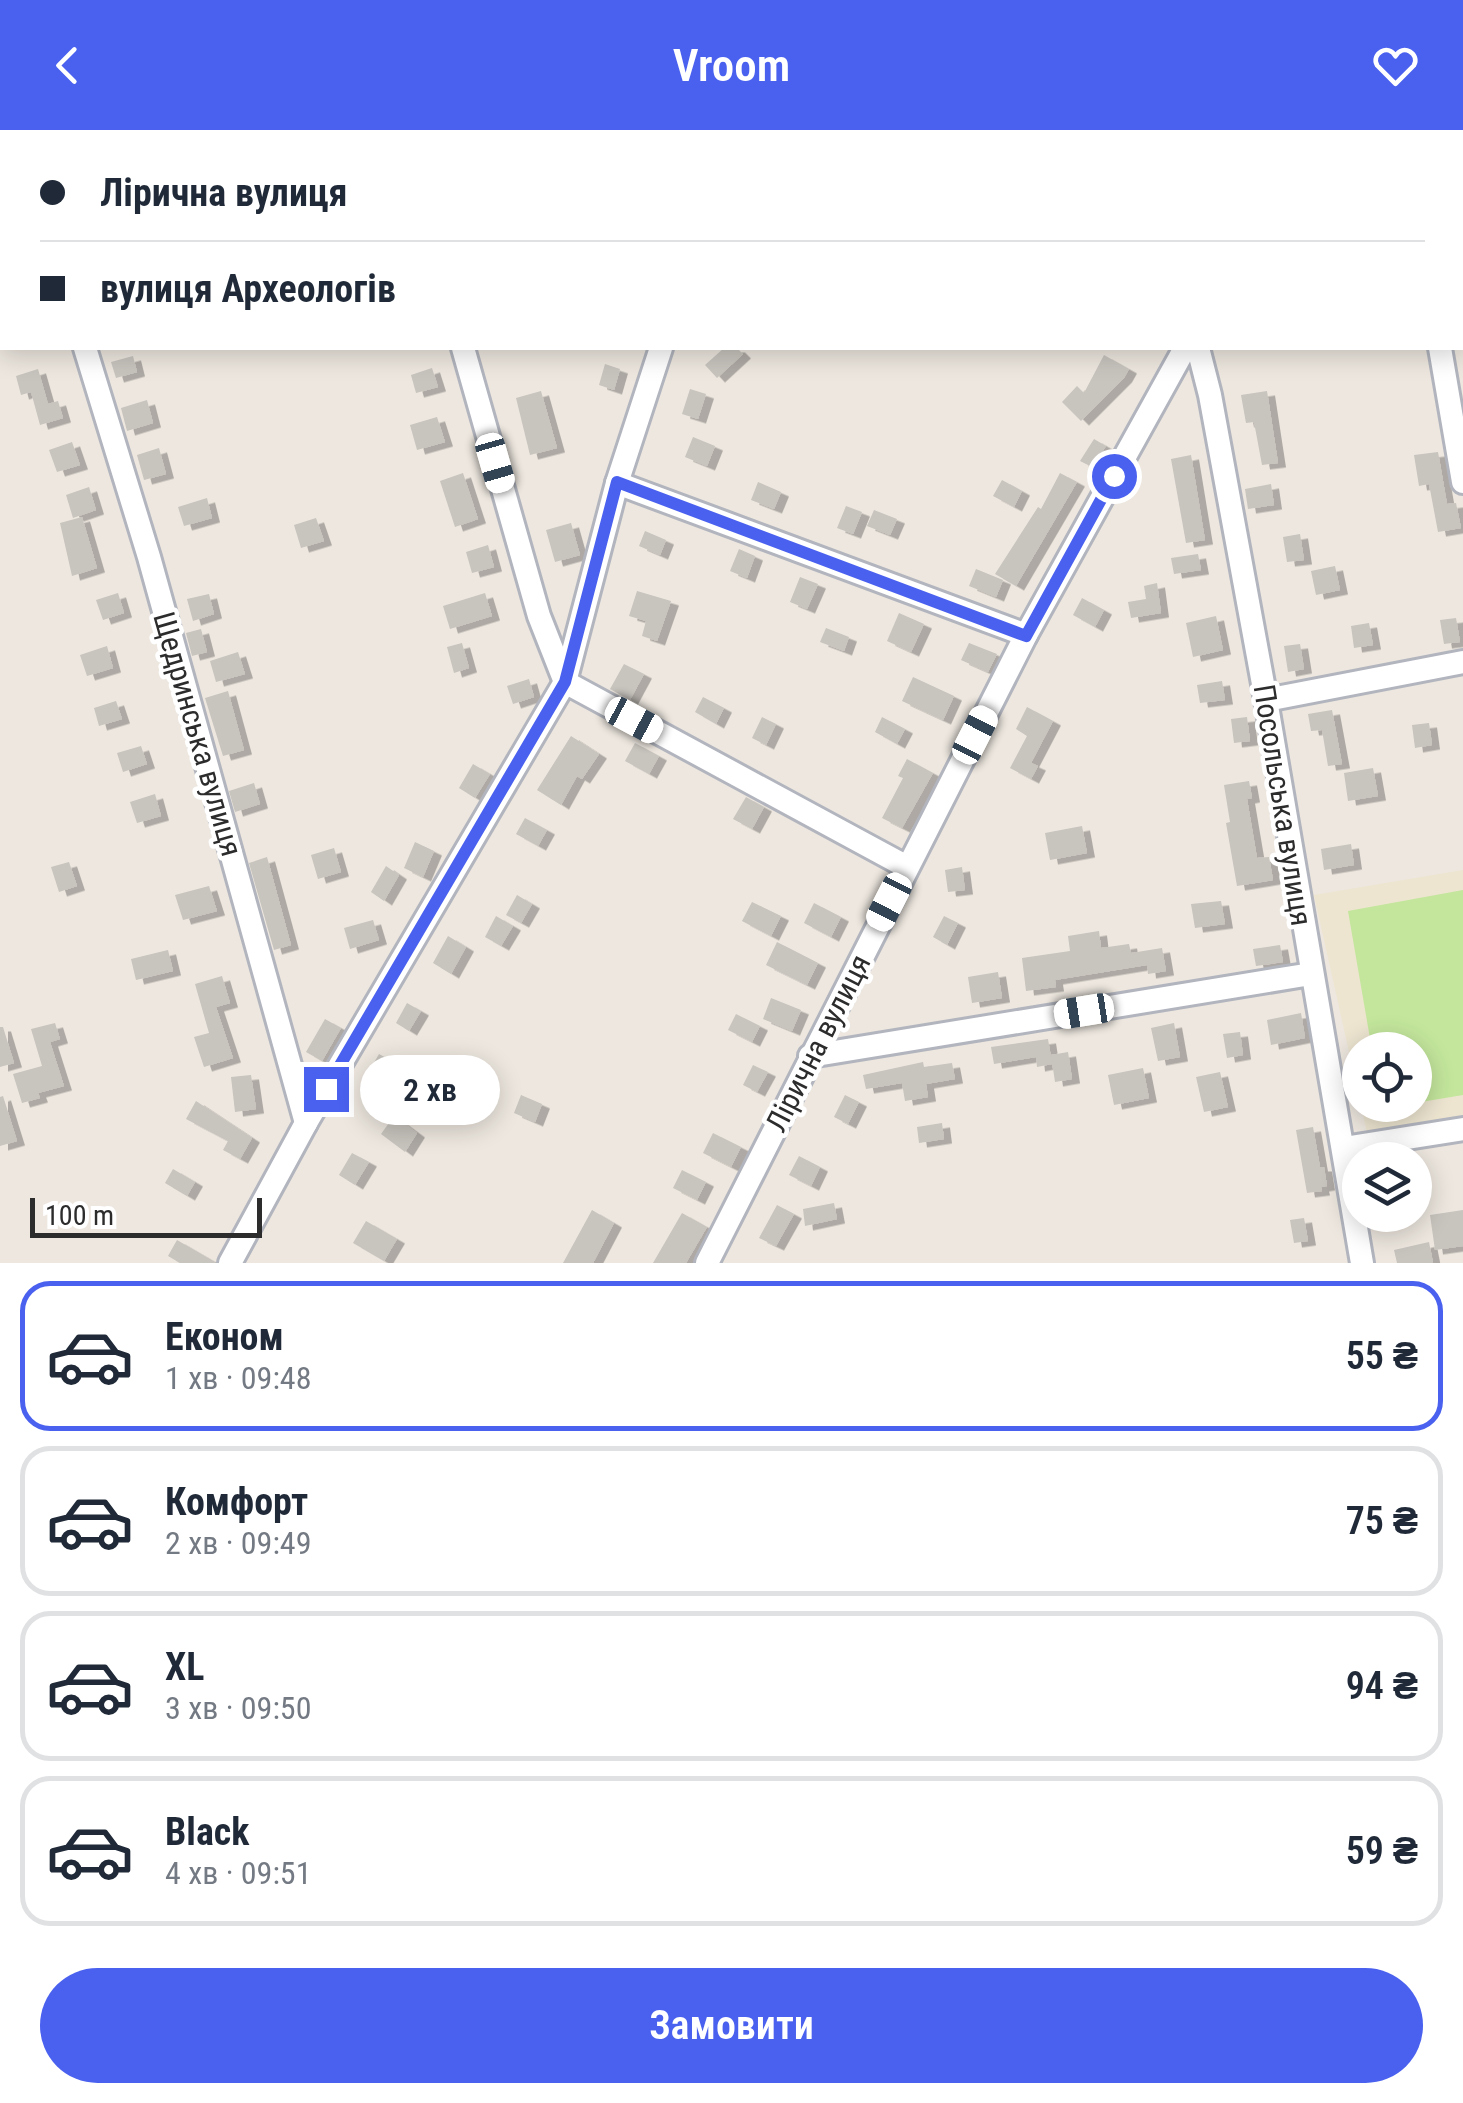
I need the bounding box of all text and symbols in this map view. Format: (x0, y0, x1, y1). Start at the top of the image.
icon: back (40, 38, 95, 93)
icon: heart (1368, 38, 1423, 93)
text: Vroom (673, 39, 790, 92)
text: Лірична вулиця (100, 171, 348, 215)
text: вулиця Археологів (100, 267, 396, 311)
car (472, 430, 518, 496)
route start (1092, 454, 1137, 499)
street label: Щедринська вулиця (146, 608, 250, 860)
street label: Посольська вулиця (1247, 682, 1319, 928)
car (600, 693, 668, 747)
car (948, 701, 1002, 769)
car (862, 868, 916, 936)
street label: Лірична вулиця (758, 949, 878, 1137)
car (1052, 991, 1116, 1031)
map controls (1342, 1032, 1432, 1232)
button: locate (1342, 1032, 1432, 1122)
callout: 2 хв (361, 1054, 501, 1124)
route end (304, 1067, 349, 1112)
text: 2 хв (403, 1071, 457, 1109)
button: layers (1342, 1142, 1432, 1232)
scale bar (30, 1193, 262, 1238)
text: 100 m (45, 1199, 114, 1232)
icon: car (45, 1311, 135, 1401)
text: Економ (165, 1315, 284, 1359)
text: 55 ₴ (1346, 1334, 1418, 1378)
text: 1 хв · 09:48 (165, 1359, 311, 1397)
icon: car (45, 1476, 135, 1566)
text: Комфорт (165, 1480, 308, 1524)
text: 75 ₴ (1346, 1499, 1418, 1543)
text: 2 хв · 09:49 (165, 1524, 311, 1562)
icon: car (45, 1641, 135, 1731)
text: XL (165, 1645, 204, 1689)
text: 94 ₴ (1346, 1664, 1418, 1708)
text: 3 хв · 09:50 (165, 1689, 311, 1727)
icon: car (45, 1806, 135, 1896)
text: Black (165, 1810, 249, 1854)
text: 59 ₴ (1346, 1829, 1418, 1873)
text: 4 хв · 09:51 (165, 1854, 311, 1892)
button: Замовити (40, 1968, 1423, 2083)

